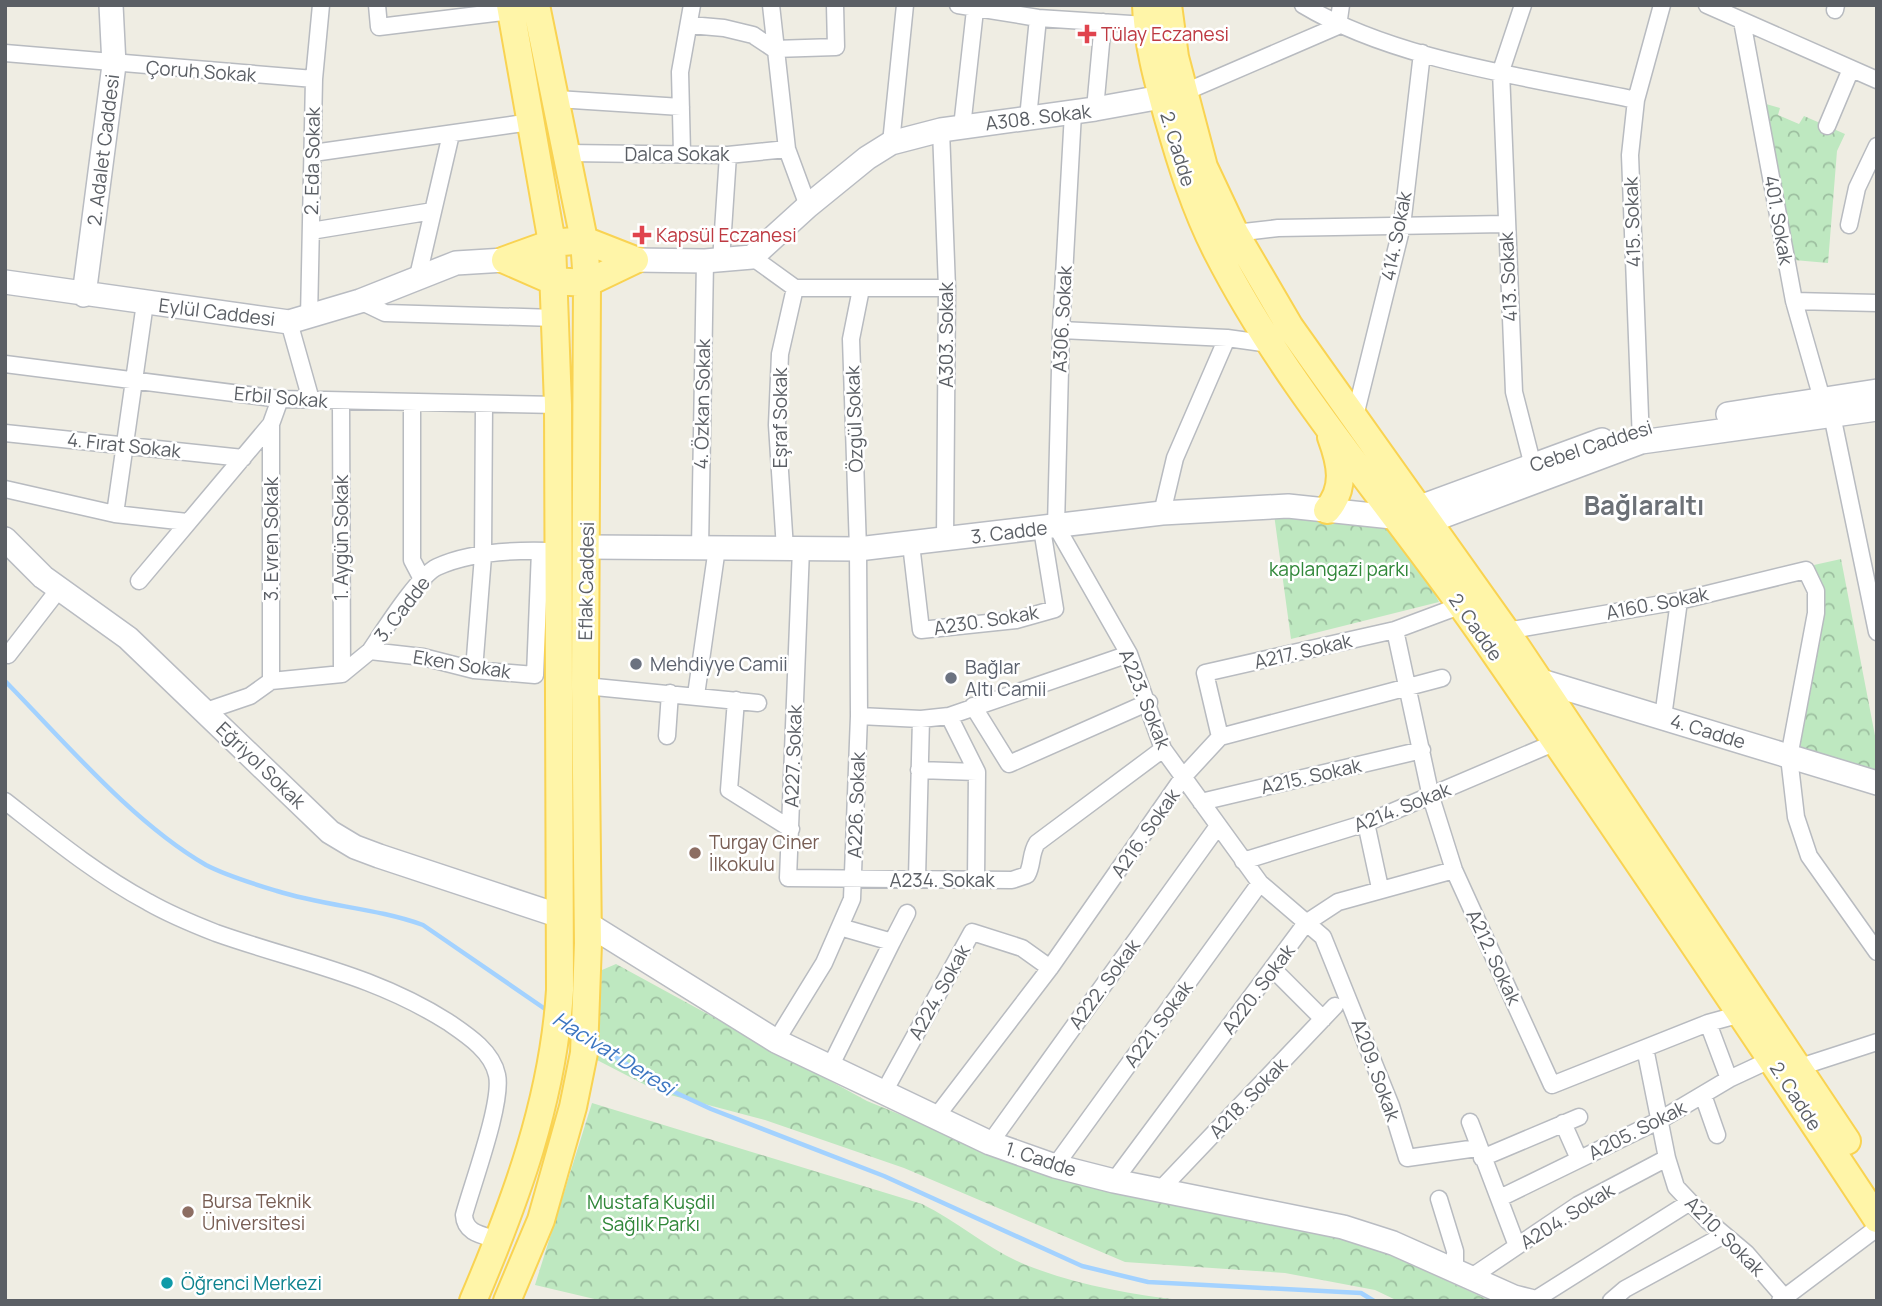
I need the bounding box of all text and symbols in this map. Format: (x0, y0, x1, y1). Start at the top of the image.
place label: Tülay Eczanesi (1101, 21, 1229, 47)
marker: Tülay Eczanesi (1079, 26, 1095, 42)
street label: Çoruh Sokak (145, 54, 258, 88)
street label: 2. Adalet Caddesi (81, 73, 125, 227)
street label: A308. Sokak (984, 98, 1093, 136)
street label: 2. Eda Sokak (298, 106, 326, 215)
street label: 2. Cadde (1154, 108, 1202, 190)
street label: Dalca Sokak (625, 141, 730, 167)
street label: 401. Sokak (1758, 173, 1800, 267)
street label: 415. Sokak (1617, 176, 1647, 268)
street label: 414. Sokak (1375, 189, 1417, 283)
place label: Kapsül Eczanesi (656, 222, 797, 248)
marker: Kapsül Eczanesi (634, 227, 650, 243)
street label: 413. Sokak (1493, 231, 1523, 323)
street label: A306. Sokak (1046, 264, 1078, 373)
street label: A303. Sokak (933, 282, 959, 388)
street label: Eylül Caddesi (157, 292, 277, 332)
street label: 4. Özkan Sokak (688, 338, 716, 470)
street label: Özgül Sokak (839, 365, 869, 473)
street label: Eşraf Sokak (767, 367, 793, 468)
street label: Erbil Sokak (233, 380, 329, 414)
street label: Cebel Caddesi (1526, 414, 1656, 478)
street label: 4. Fırat Sokak (66, 426, 183, 464)
street label: 1. Aygün Sokak (328, 474, 354, 601)
street label: 3. Evren Sokak (258, 476, 284, 601)
district label: Bağlaraltı (1584, 487, 1704, 523)
street label: 3. Cadde (969, 514, 1049, 550)
street label: Eflak Caddesi (572, 521, 600, 641)
park label: kaplangazi parkı (1269, 556, 1409, 582)
street label: 3. Cadde (368, 571, 436, 647)
street label: A160. Sokak (1604, 580, 1711, 626)
street label: 2. Cadde (1443, 588, 1509, 666)
street label: A230. Sokak (932, 599, 1041, 641)
street label: A217. Sokak (1252, 627, 1355, 675)
street label: Eken Sokak (411, 643, 513, 685)
street label: A223. Sokak (1113, 645, 1177, 753)
place label: Mehdiyye Camii (650, 651, 788, 677)
place label: Bağlar Altı Camii (965, 654, 1046, 702)
marker: Mehdiyye Camii (628, 656, 644, 672)
marker: Bağlar Altı Camii (943, 670, 959, 686)
street label: A227. Sokak (778, 704, 808, 808)
street label: 4. Cadde (1667, 707, 1749, 755)
street label: Eğriyol Sokak (211, 716, 312, 815)
street label: A226. Sokak (841, 751, 871, 859)
street label: A215. Sokak (1258, 752, 1364, 800)
street label: A214. Sokak (1350, 776, 1455, 838)
street label: A216. Sokak (1105, 783, 1186, 883)
place label: Turgay Ciner İlkokulu (709, 829, 820, 877)
marker: Turgay Ciner İlkokulu (687, 845, 703, 861)
street label: A234. Sokak (889, 867, 995, 893)
street label: A212. Sokak (1461, 905, 1528, 1009)
street label: A222. Sokak (1062, 933, 1146, 1034)
street label: A220. Sokak (1216, 938, 1301, 1039)
street label: A224. Sokak (902, 939, 976, 1044)
street label: A221. Sokak (1118, 975, 1199, 1073)
water label: Hacivat Deresi (548, 1004, 683, 1103)
street label: A209. Sokak (1346, 1015, 1407, 1125)
street label: A218. Sokak (1203, 1052, 1293, 1144)
street label: 2. Cadde (1764, 1057, 1828, 1135)
street label: A205. Sokak (1584, 1094, 1691, 1166)
street label: 1. Cadde (1002, 1135, 1080, 1183)
street label: A204. Sokak (1515, 1177, 1619, 1255)
place label: Bursa Teknik Üniversitesi (202, 1188, 312, 1236)
park label: Mustafa Kuşdil Sağlık Parkı (587, 1189, 715, 1237)
street label: A210. Sokak (1679, 1190, 1771, 1282)
marker: Bursa Teknik Üniversitesi (180, 1204, 196, 1220)
place label: Öğrenci Merkezi (181, 1270, 322, 1296)
marker: Öğrenci Merkezi (159, 1275, 175, 1291)

